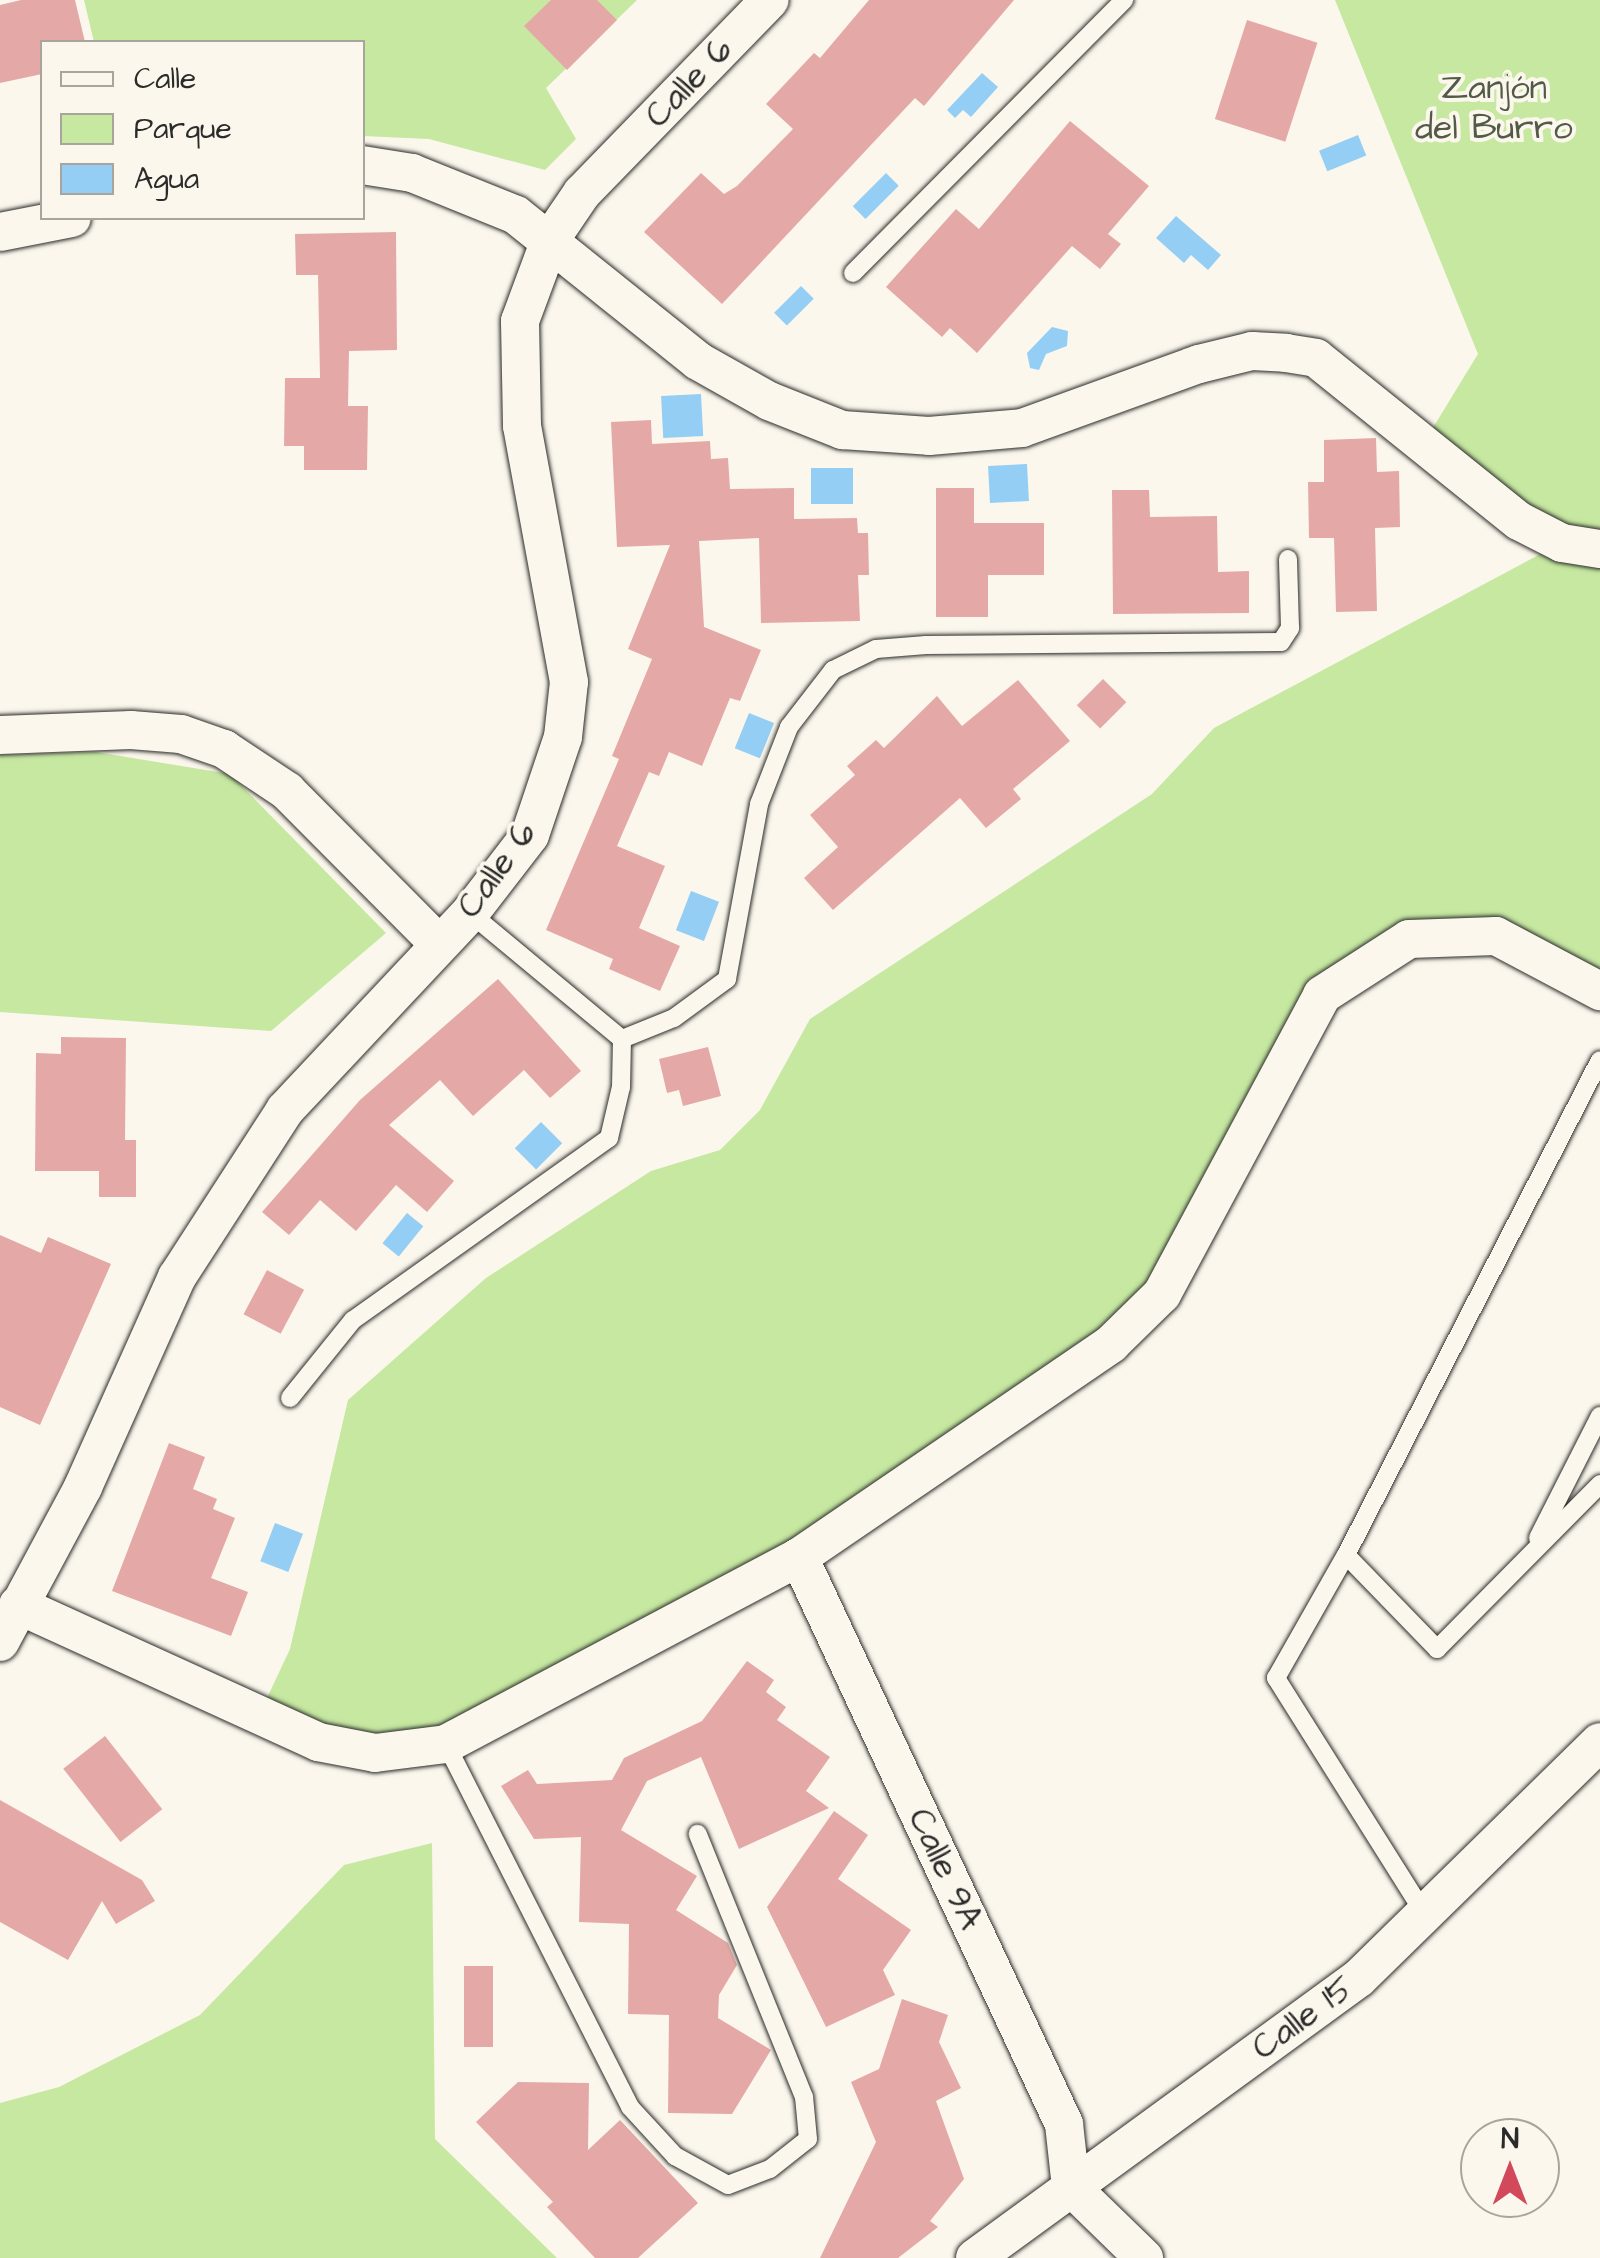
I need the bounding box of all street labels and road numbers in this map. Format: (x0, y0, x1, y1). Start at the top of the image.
street label: Calle 6 (636, 29, 742, 137)
street label: Calle 6 (448, 814, 546, 926)
street label: Calle 9A (899, 1802, 991, 1936)
street label: Calle 15 (1244, 1967, 1362, 2069)

